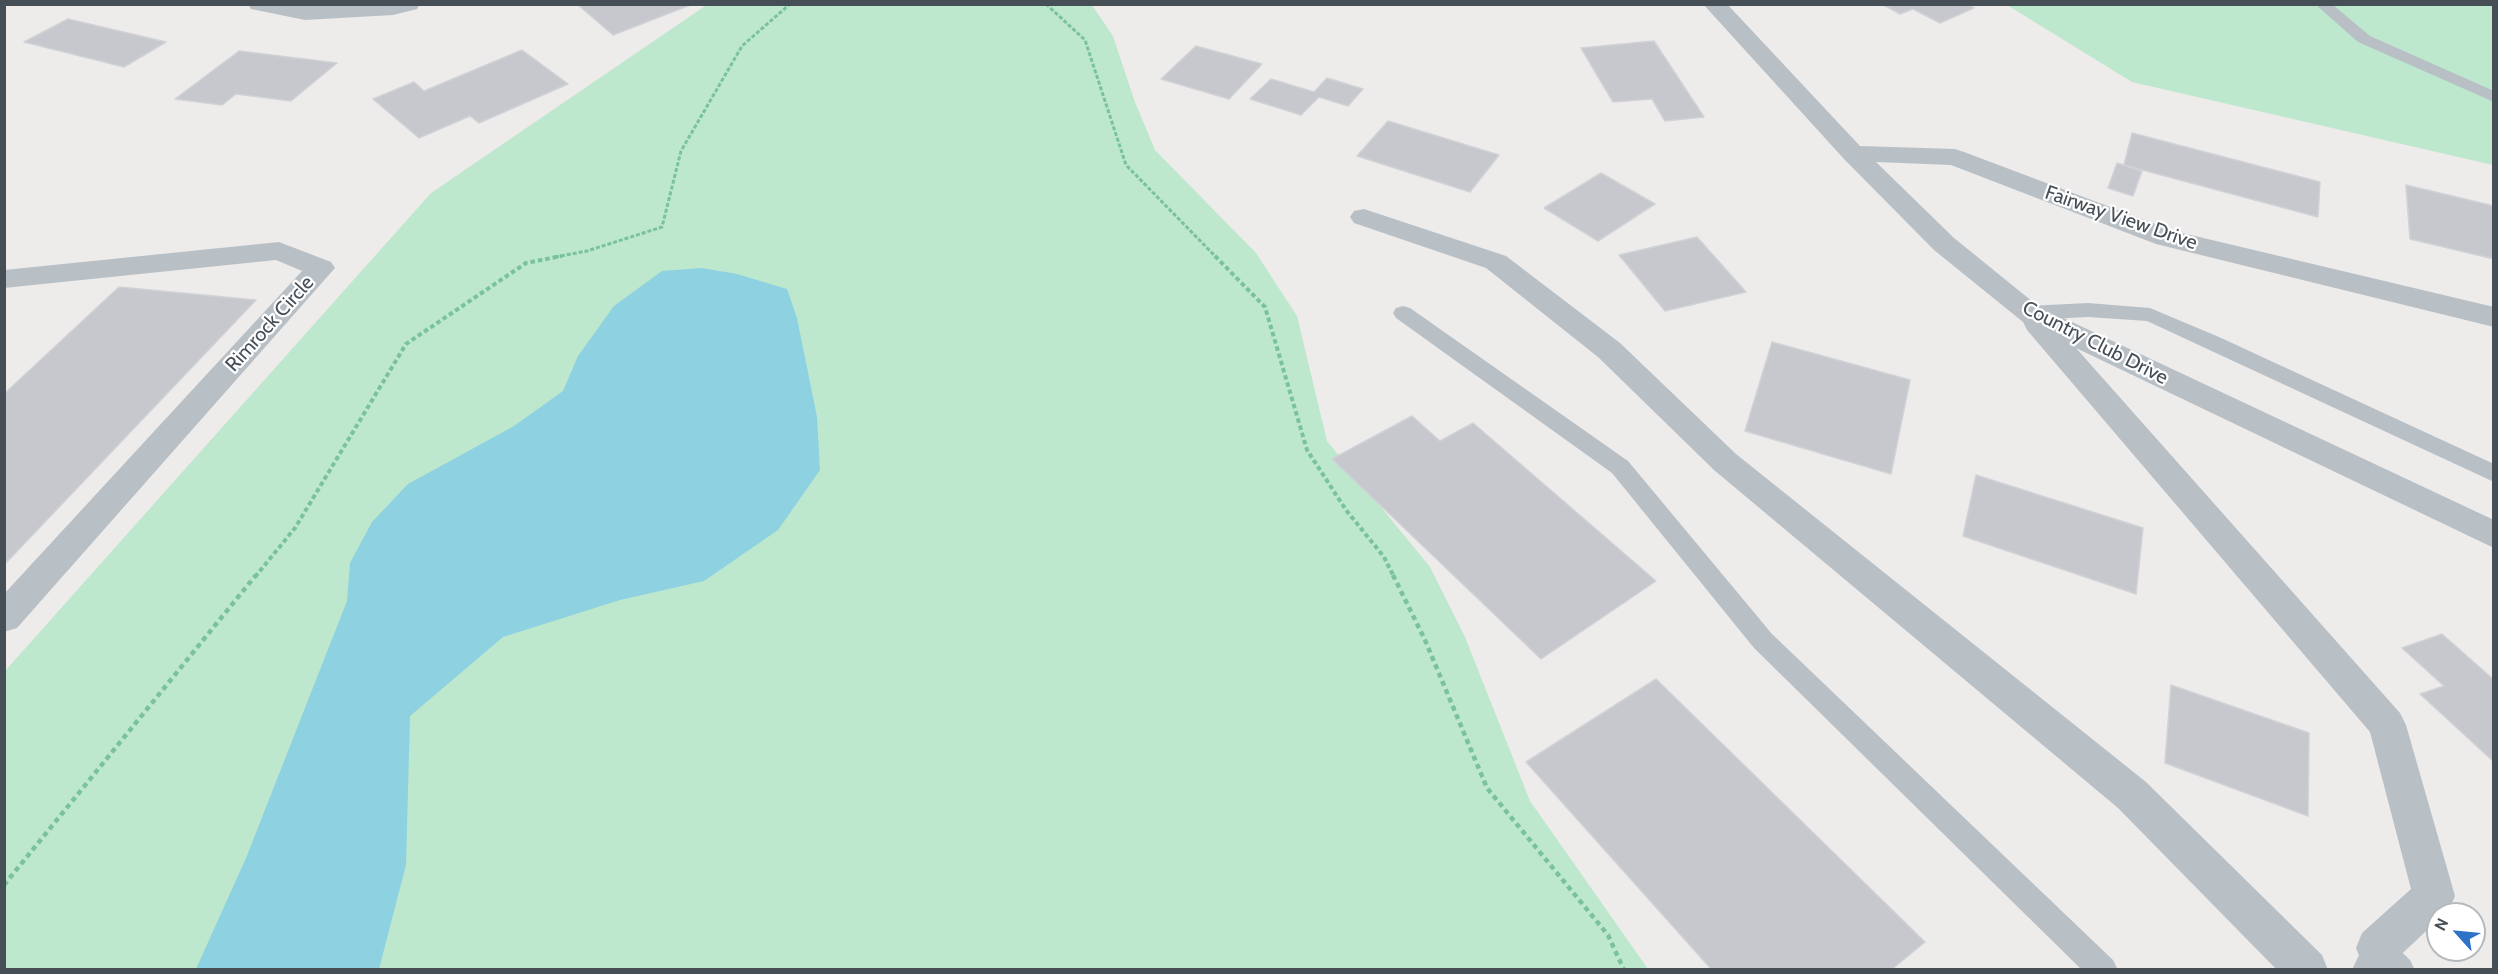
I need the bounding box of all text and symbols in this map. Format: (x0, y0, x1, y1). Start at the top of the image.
street label: Fairway View Drive (2042, 181, 2200, 255)
street label: Rimrock Circle (221, 271, 319, 377)
street label: Country Club Drive (2018, 296, 2172, 390)
north arrow (2426, 902, 2486, 962)
text: N (2430, 915, 2452, 934)

